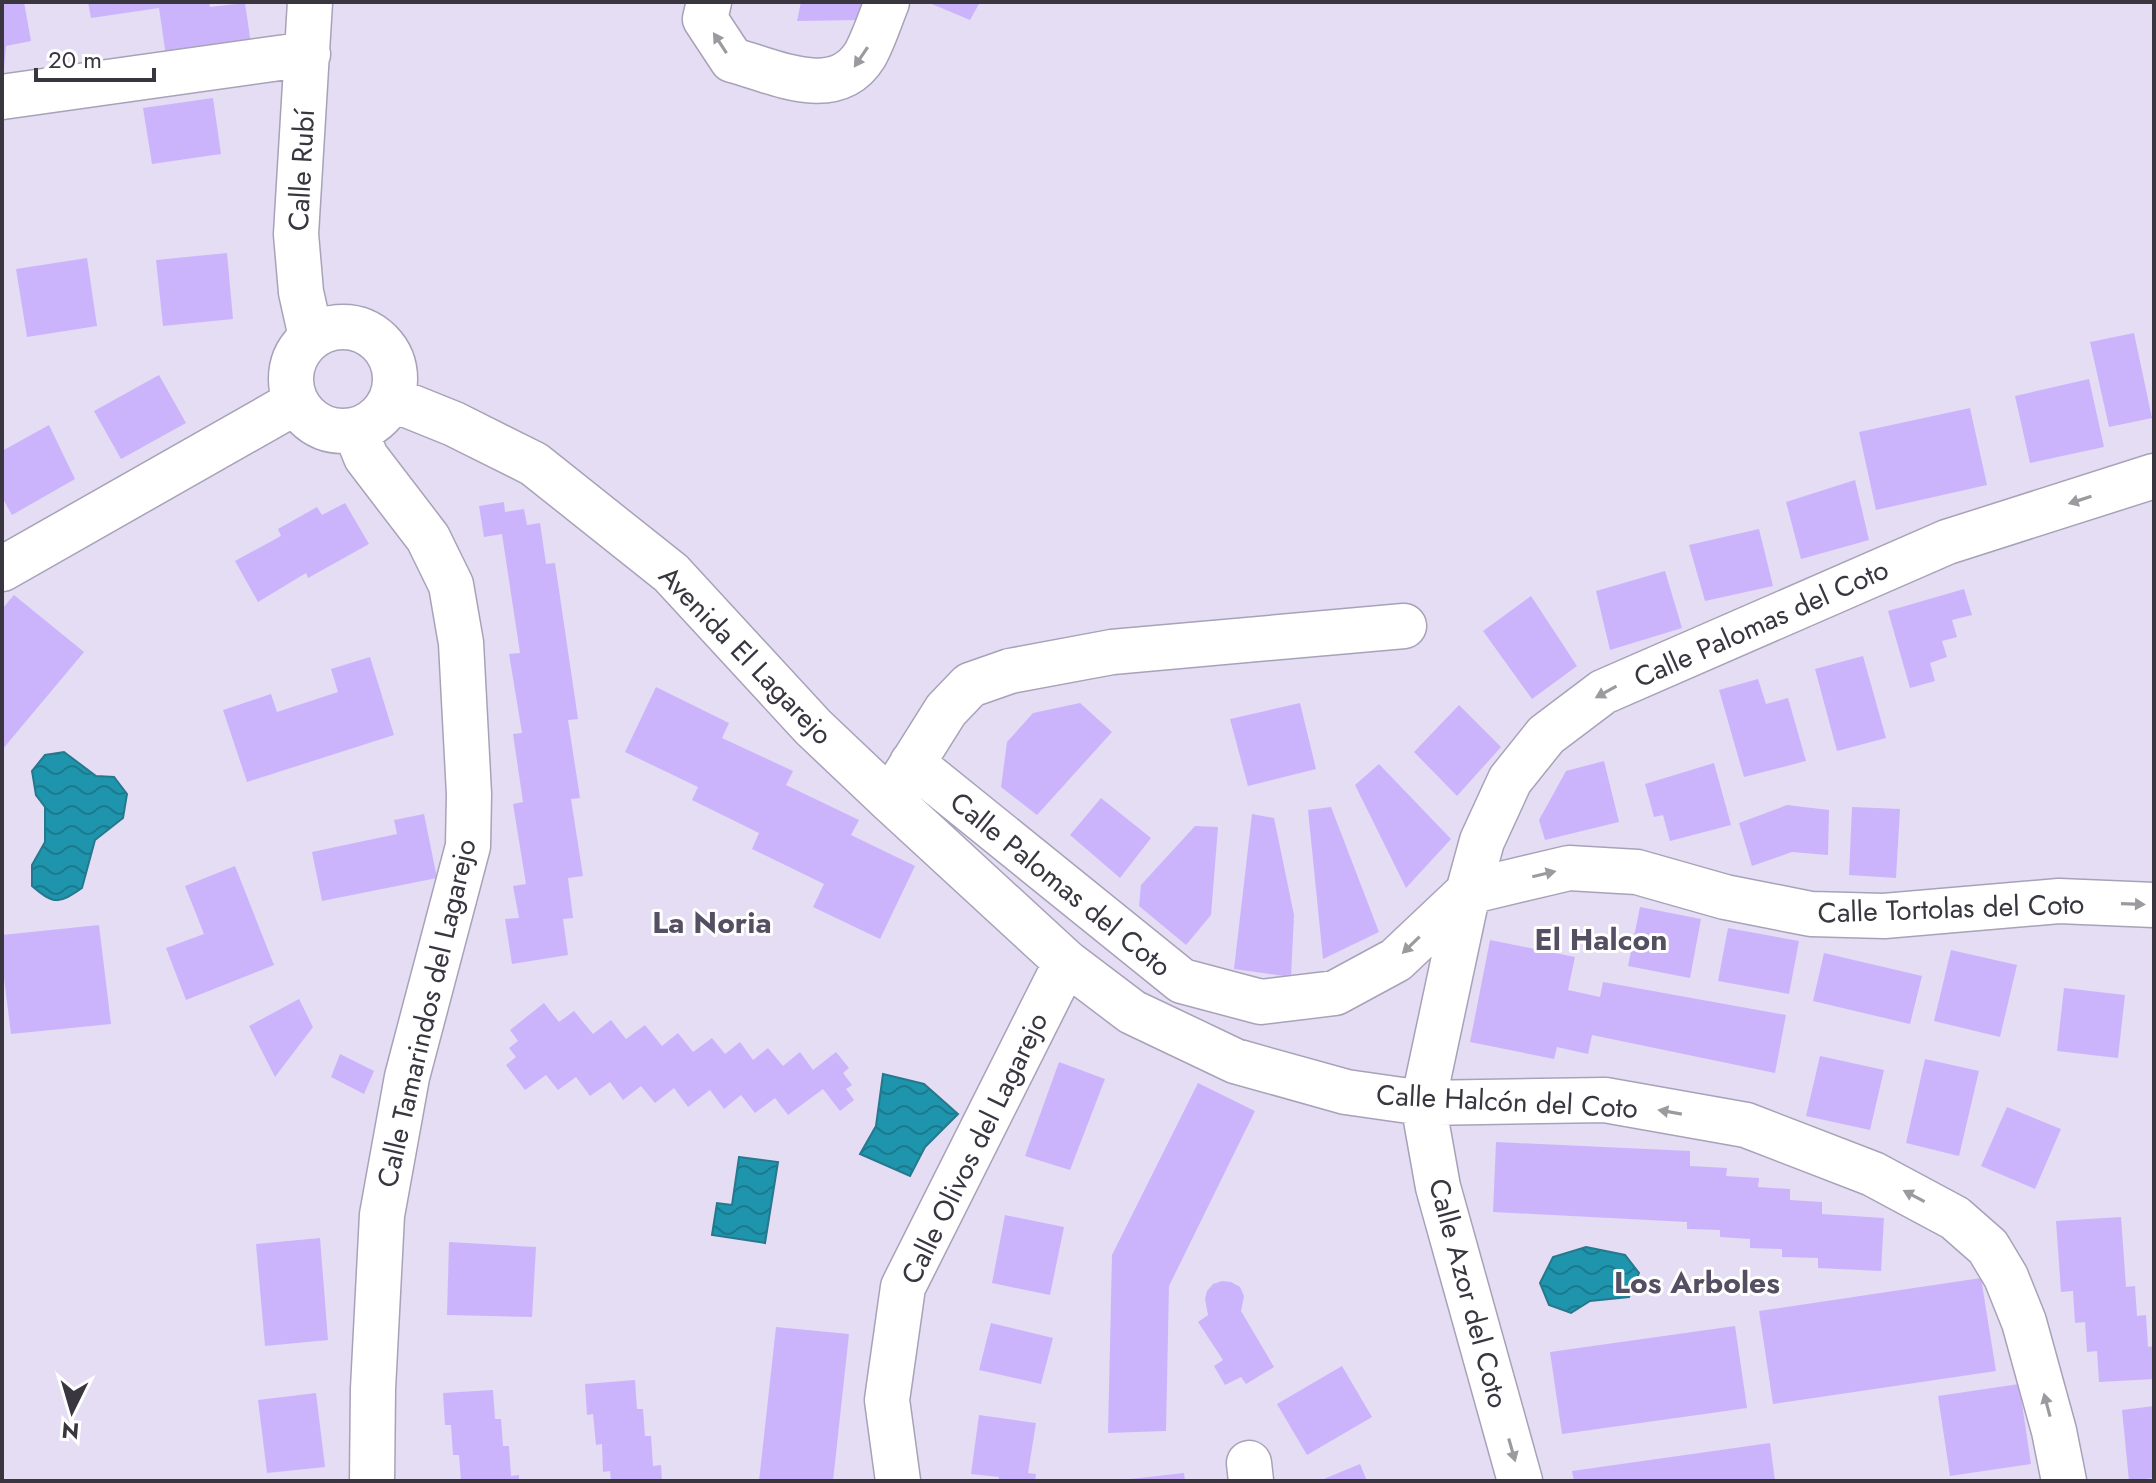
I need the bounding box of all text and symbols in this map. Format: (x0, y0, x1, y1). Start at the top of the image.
scale bar (36, 32, 154, 82)
one-way arrow (713, 32, 728, 53)
text: 20 m (48, 42, 102, 77)
one-way arrow (854, 46, 869, 67)
street label: Calle Rubí (278, 106, 325, 232)
one-way arrow (2067, 494, 2091, 506)
street label: Calle Palomas del Coto (1627, 549, 1895, 698)
street label: Avenida El Lagarejo (649, 557, 842, 754)
one-way arrow (1595, 685, 1617, 699)
street label: Calle Palomas del Coto (941, 782, 1180, 987)
street label: Calle Tamarindos del Lagarejo (366, 835, 487, 1191)
one-way arrow (1531, 867, 1556, 880)
street label: Calle Tortolas del Coto (1817, 883, 2085, 934)
one-way arrow (2121, 897, 2146, 910)
district label: La Noria (652, 901, 772, 944)
district label: El Halcon (1535, 918, 1667, 961)
one-way arrow (1402, 936, 1421, 954)
street label: Calle Olivos del Lagarejo (891, 1005, 1058, 1291)
street label: Calle Halcón del Coto (1375, 1074, 1639, 1129)
one-way arrow (1657, 1105, 1682, 1117)
street label: Calle Azor del Coto (1418, 1174, 1519, 1412)
one-way arrow (1903, 1190, 1925, 1204)
district label: Los Arboles (1614, 1261, 1780, 1304)
north arrow (32, 1371, 112, 1451)
one-way arrow (2040, 1392, 2053, 1416)
text: N (60, 1414, 80, 1448)
one-way arrow (1506, 1438, 1519, 1462)

